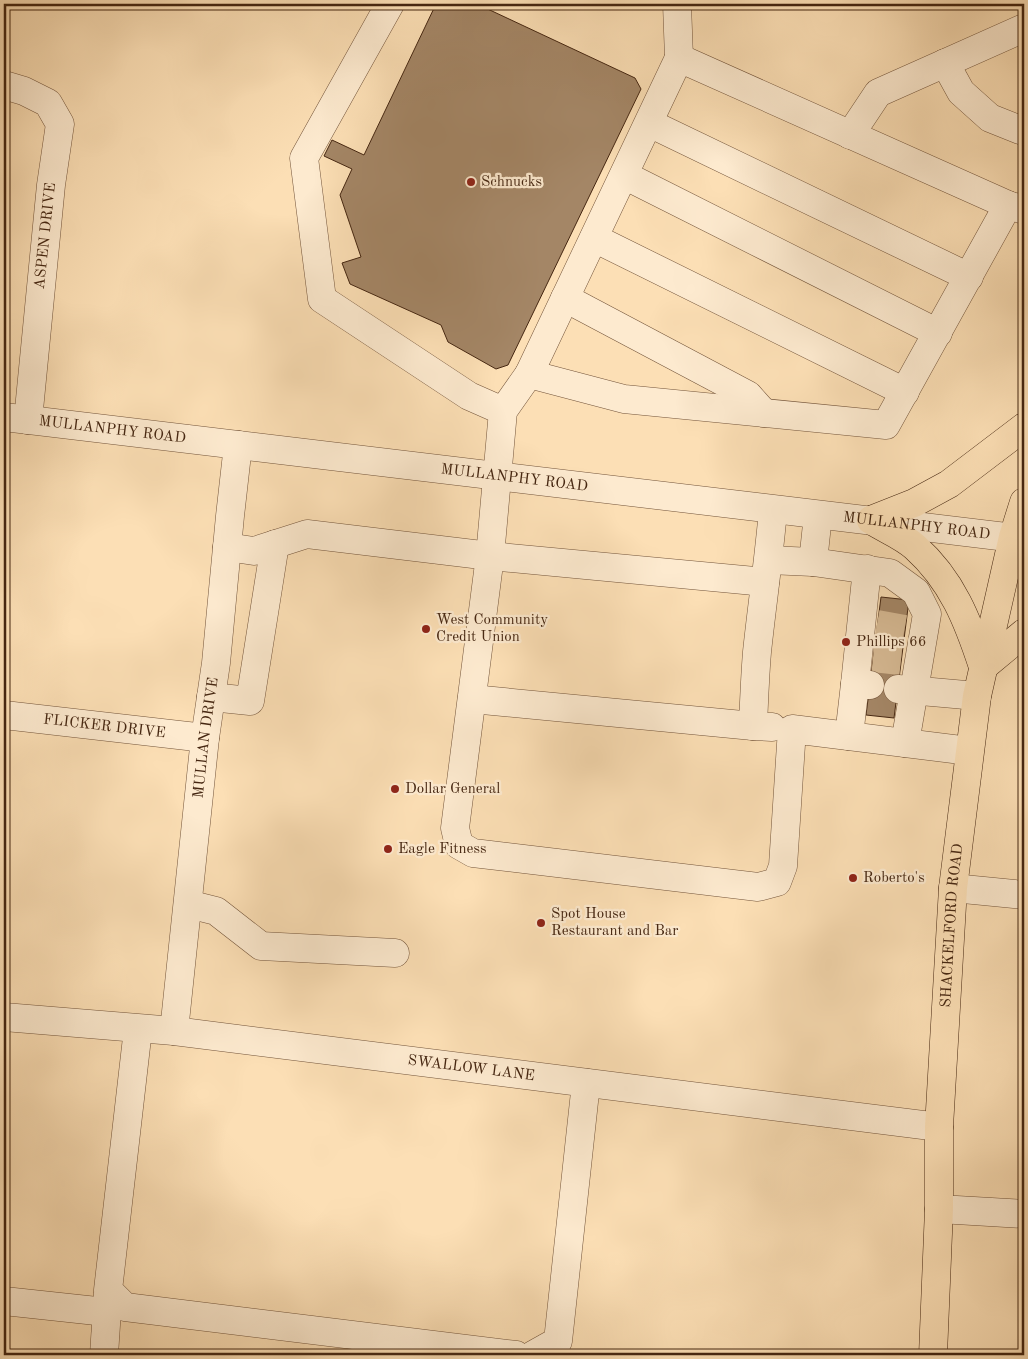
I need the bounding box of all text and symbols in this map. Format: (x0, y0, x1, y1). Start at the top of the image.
place label: Schnucks (481, 175, 542, 190)
marker: Schnucks (465, 176, 477, 188)
street label: ASPEN DRIVE (33, 182, 59, 290)
street label: MULLANPHY ROAD (38, 414, 187, 446)
street label: MULLANPHY ROAD (440, 462, 589, 494)
street label: MULLANPHY ROAD (842, 510, 991, 542)
place label: West Community Credit Union (436, 613, 548, 645)
marker: West Community Credit Union (420, 623, 432, 635)
place label: Phillips 66 (856, 635, 926, 650)
marker: Phillips 66 (840, 636, 852, 648)
street label: MULLAN DRIVE (191, 676, 221, 799)
street label: FLICKER DRIVE (42, 712, 166, 741)
place label: Dollar General (405, 782, 500, 797)
marker: Dollar General (389, 783, 401, 795)
place label: Eagle Fitness (398, 842, 486, 857)
marker: Eagle Fitness (382, 843, 394, 855)
street label: SHACKELFORD ROAD (939, 843, 966, 1008)
place label: Roberto's (863, 871, 925, 886)
marker: Roberto's (847, 872, 859, 884)
place label: Spot House Restaurant and Bar (551, 907, 678, 939)
marker: Spot House Restaurant and Bar (535, 917, 547, 929)
street label: SWALLOW LANE (407, 1053, 535, 1084)

